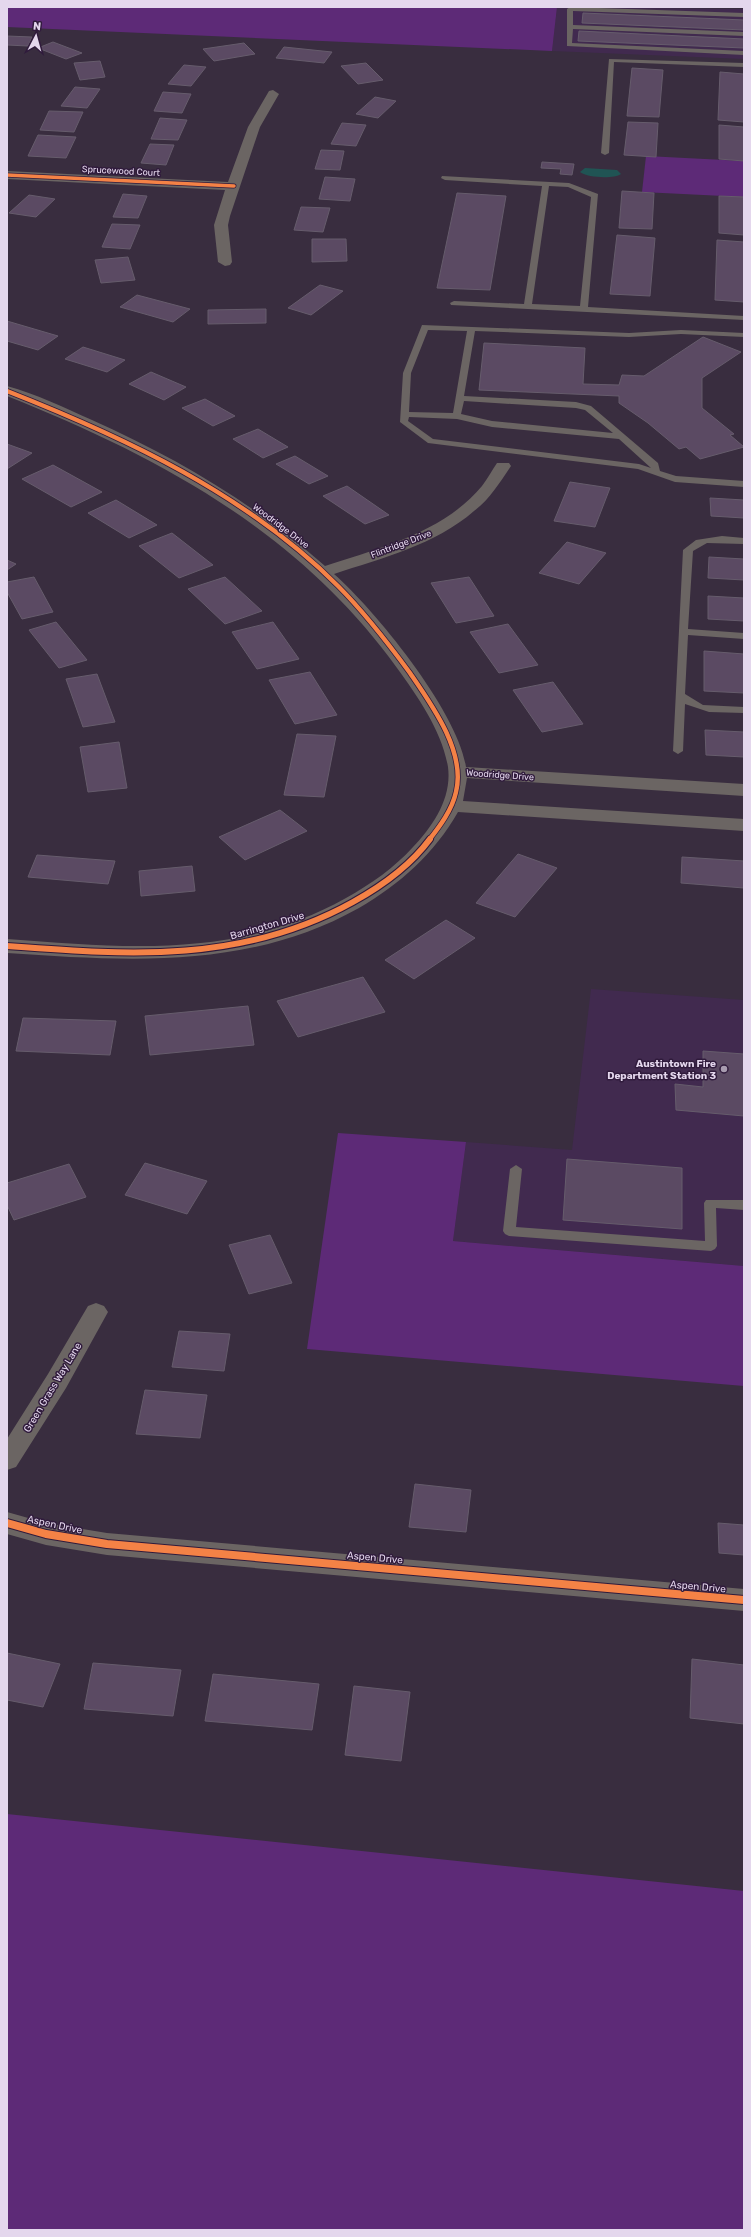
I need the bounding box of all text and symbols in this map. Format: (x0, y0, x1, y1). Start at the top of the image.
north arrow (16, 16, 56, 56)
text: N (32, 20, 42, 33)
street label: Sprucewood Court (82, 164, 161, 178)
street label: Woodridge Drive (251, 502, 311, 550)
street label: Flintridge Drive (369, 528, 433, 560)
street label: Woodridge Drive (466, 768, 534, 782)
street label: Barrington Drive (229, 910, 306, 942)
place label: Austintown Fire Department Station 3 (607, 1058, 716, 1082)
marker: Austintown Fire Department Station 3 (719, 1064, 729, 1074)
street label: Green Grass Way Lane (21, 1340, 85, 1435)
street label: Aspen Drive (26, 1513, 84, 1537)
street label: Aspen Drive (347, 1550, 404, 1566)
street label: Aspen Drive (670, 1579, 727, 1595)

